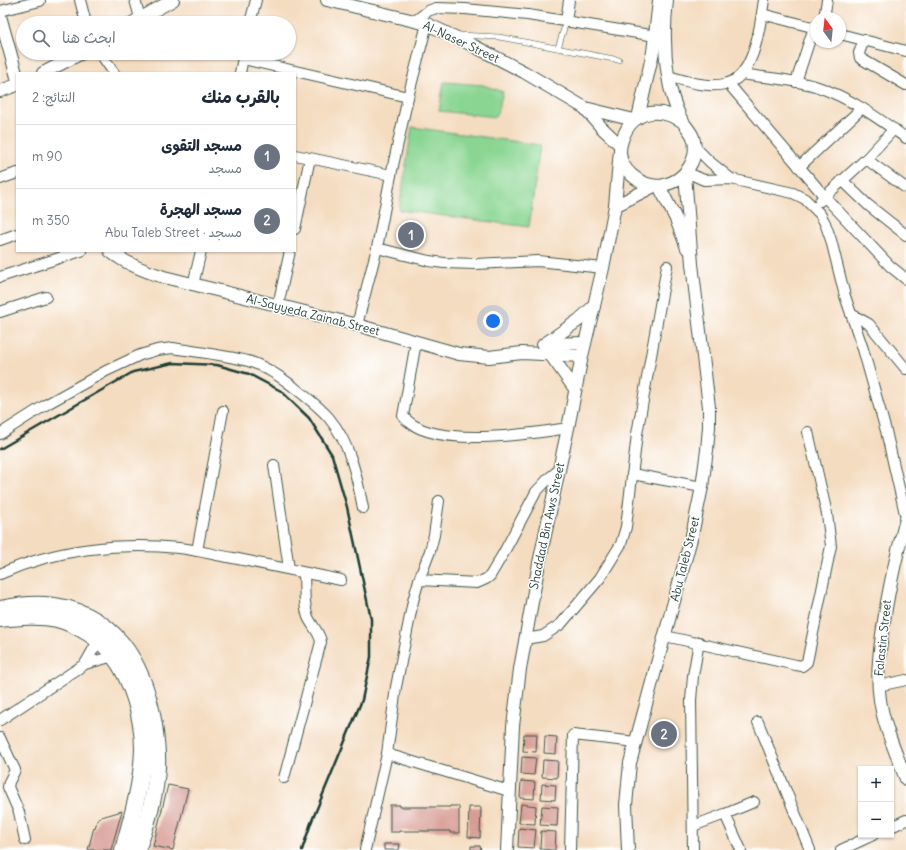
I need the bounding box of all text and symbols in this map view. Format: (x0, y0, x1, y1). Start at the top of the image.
north arrow (810, 12, 846, 48)
search box (16, 16, 296, 60)
street label: Al-Naser Street (421, 17, 502, 66)
icon: search (30, 27, 52, 49)
text: ابحث هنا (62, 28, 116, 47)
text: بالقرب منك (201, 86, 280, 108)
text: النتائج: 2 (32, 89, 75, 106)
text: مسجد التقوى (161, 136, 242, 155)
text: 90 m (32, 148, 63, 165)
text: 1 (264, 148, 270, 165)
text: مسجد (209, 160, 242, 177)
text: مسجد الهجرة (160, 200, 242, 219)
text: 350 m (32, 212, 70, 229)
text: 2 (263, 212, 271, 229)
pin: 1 (398, 220, 424, 250)
text: مسجد · Abu Taleb Street (105, 224, 242, 241)
street label: Al-Sayyeda Zainab Street (245, 291, 381, 338)
your location (483, 311, 503, 331)
street label: Shaddad Bin Aws Street (526, 461, 567, 591)
street label: Abu Taleb Street (667, 515, 702, 603)
street label: Falastin Street (871, 599, 894, 677)
pin: 2 (651, 719, 677, 749)
map controls (858, 766, 894, 838)
button: + (858, 766, 894, 802)
button: − (858, 802, 894, 838)

